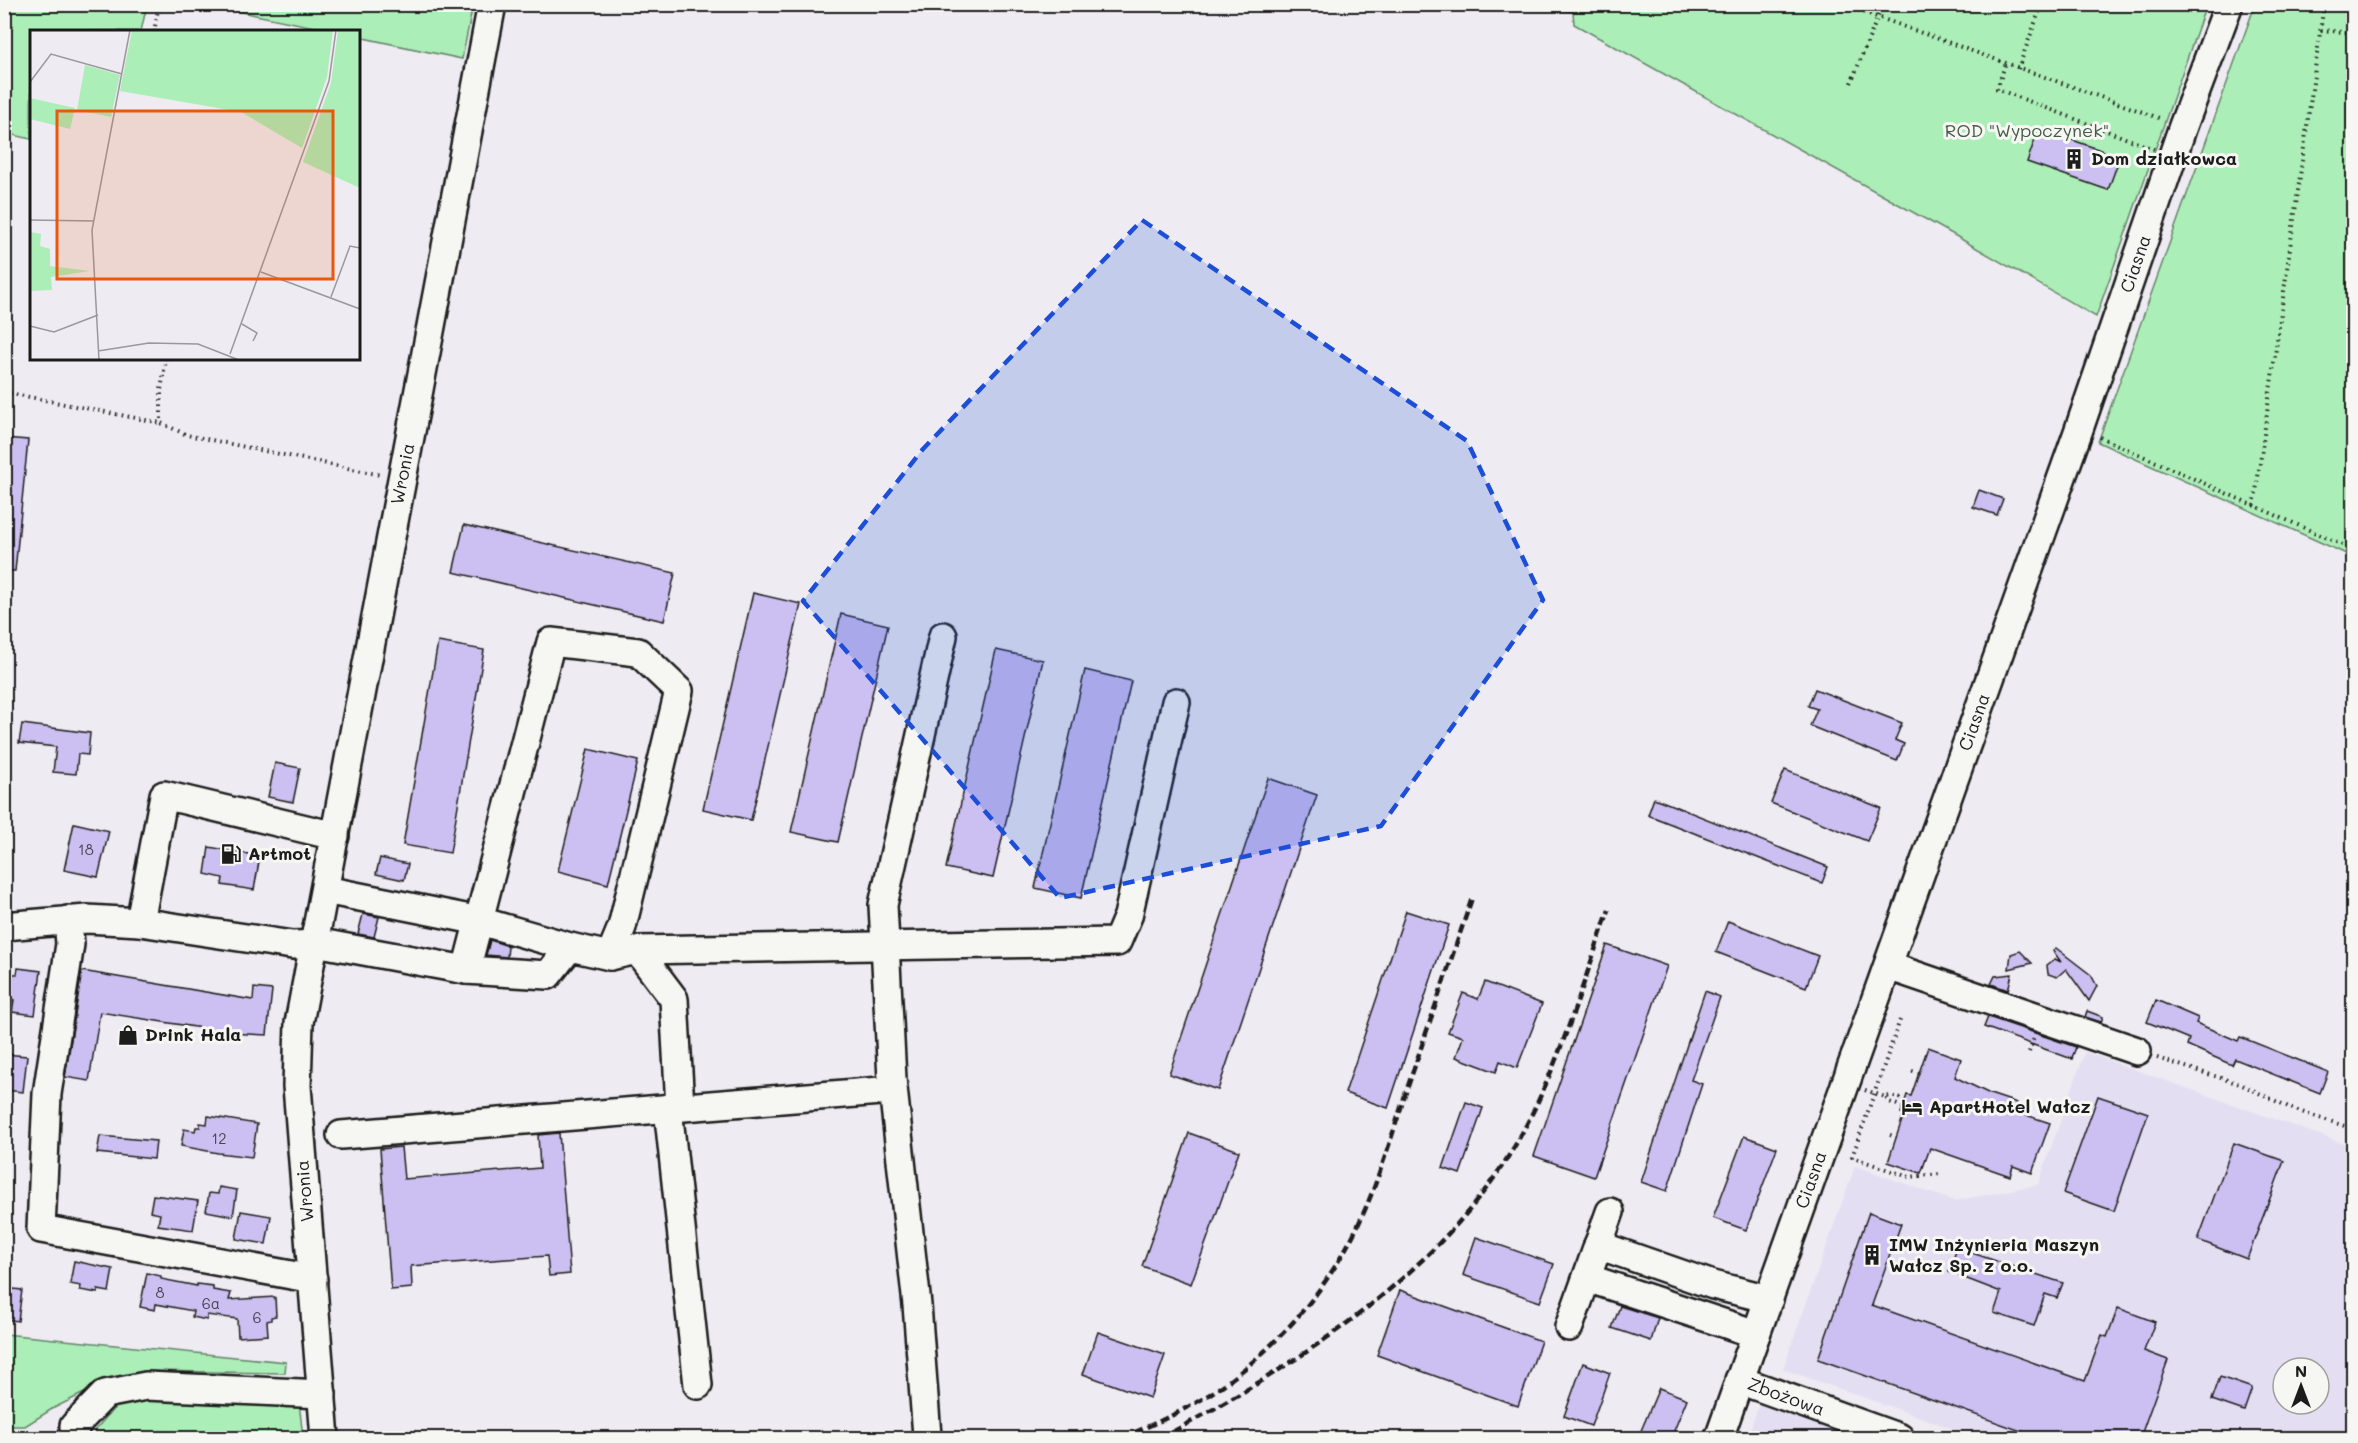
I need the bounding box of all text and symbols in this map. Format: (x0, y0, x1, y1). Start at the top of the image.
inset map (30, 30, 360, 360)
park label: ROD "Wypoczynek" (1945, 118, 2109, 142)
place label: Dom działkowca (2091, 146, 2237, 170)
building icon: Dom działkowca (2062, 147, 2086, 171)
street label: Ciasna (2114, 231, 2156, 295)
street label: Wronia (384, 441, 420, 507)
street label: Ciasna (1952, 690, 1995, 754)
house number: 18 (78, 839, 94, 859)
place label: Artmot (248, 841, 311, 865)
fuel station icon: Artmot (219, 842, 243, 866)
place label: Drink Hala (145, 1022, 241, 1046)
shop icon: Drink Hala (116, 1023, 140, 1047)
place label: ApartHotel Wałcz (1929, 1094, 2091, 1118)
hotel icon: ApartHotel Wałcz (1900, 1095, 1924, 1119)
house number: 12 (211, 1128, 227, 1148)
street label: Ciasna (1789, 1148, 1831, 1212)
street label: Wronia (289, 1159, 319, 1223)
place label: IMW Inżynieria Maszyn Wałcz Sp. z o.o. (1889, 1232, 2099, 1277)
building icon: IMW Inżynieria Maszyn Wałcz Sp. z o.o. (1860, 1243, 1884, 1267)
house number: 8 (155, 1282, 165, 1302)
house number: 6a (202, 1293, 220, 1313)
house number: 6 (252, 1307, 262, 1327)
north arrow (2271, 1356, 2331, 1416)
text: N (2295, 1360, 2307, 1381)
street label: Zbożowa (1745, 1371, 1828, 1421)

